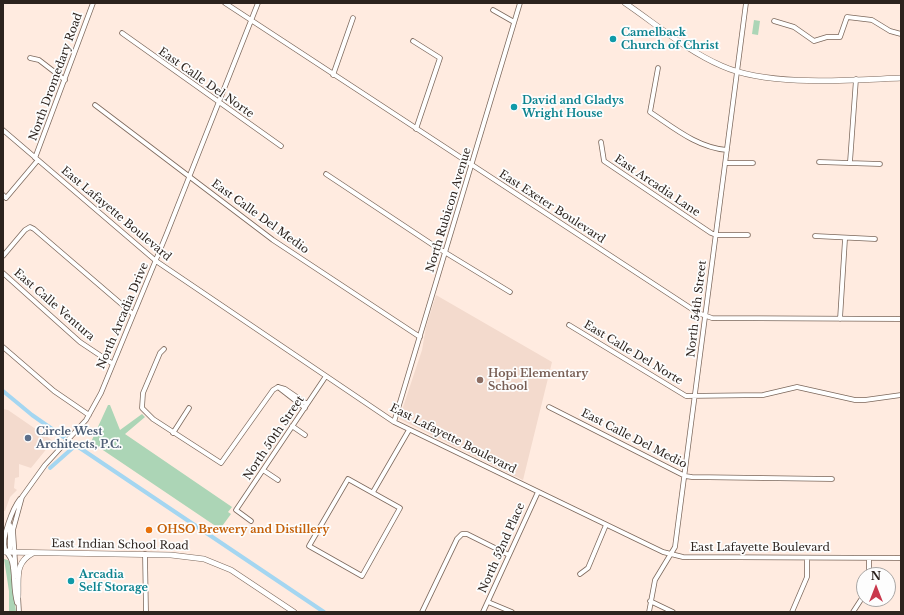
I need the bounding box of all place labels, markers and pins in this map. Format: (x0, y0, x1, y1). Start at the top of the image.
place label: Camelback Church of Christ (621, 26, 719, 52)
marker: Camelback Church of Christ (608, 34, 618, 44)
place label: David and Gladys Wright House (522, 94, 624, 120)
marker: David and Gladys Wright House (509, 102, 519, 112)
place label: Hopi Elementary School (488, 367, 588, 393)
marker: Hopi Elementary School (475, 375, 485, 385)
place label: Circle West Architects, P.C. (36, 425, 122, 451)
marker: Circle West Architects, P.C. (23, 433, 33, 443)
place label: OHSO Brewery and Distillery (157, 523, 329, 537)
marker: OHSO Brewery and Distillery (144, 525, 154, 535)
place label: Arcadia Self Storage (79, 568, 148, 594)
marker: Arcadia Self Storage (66, 576, 76, 586)

